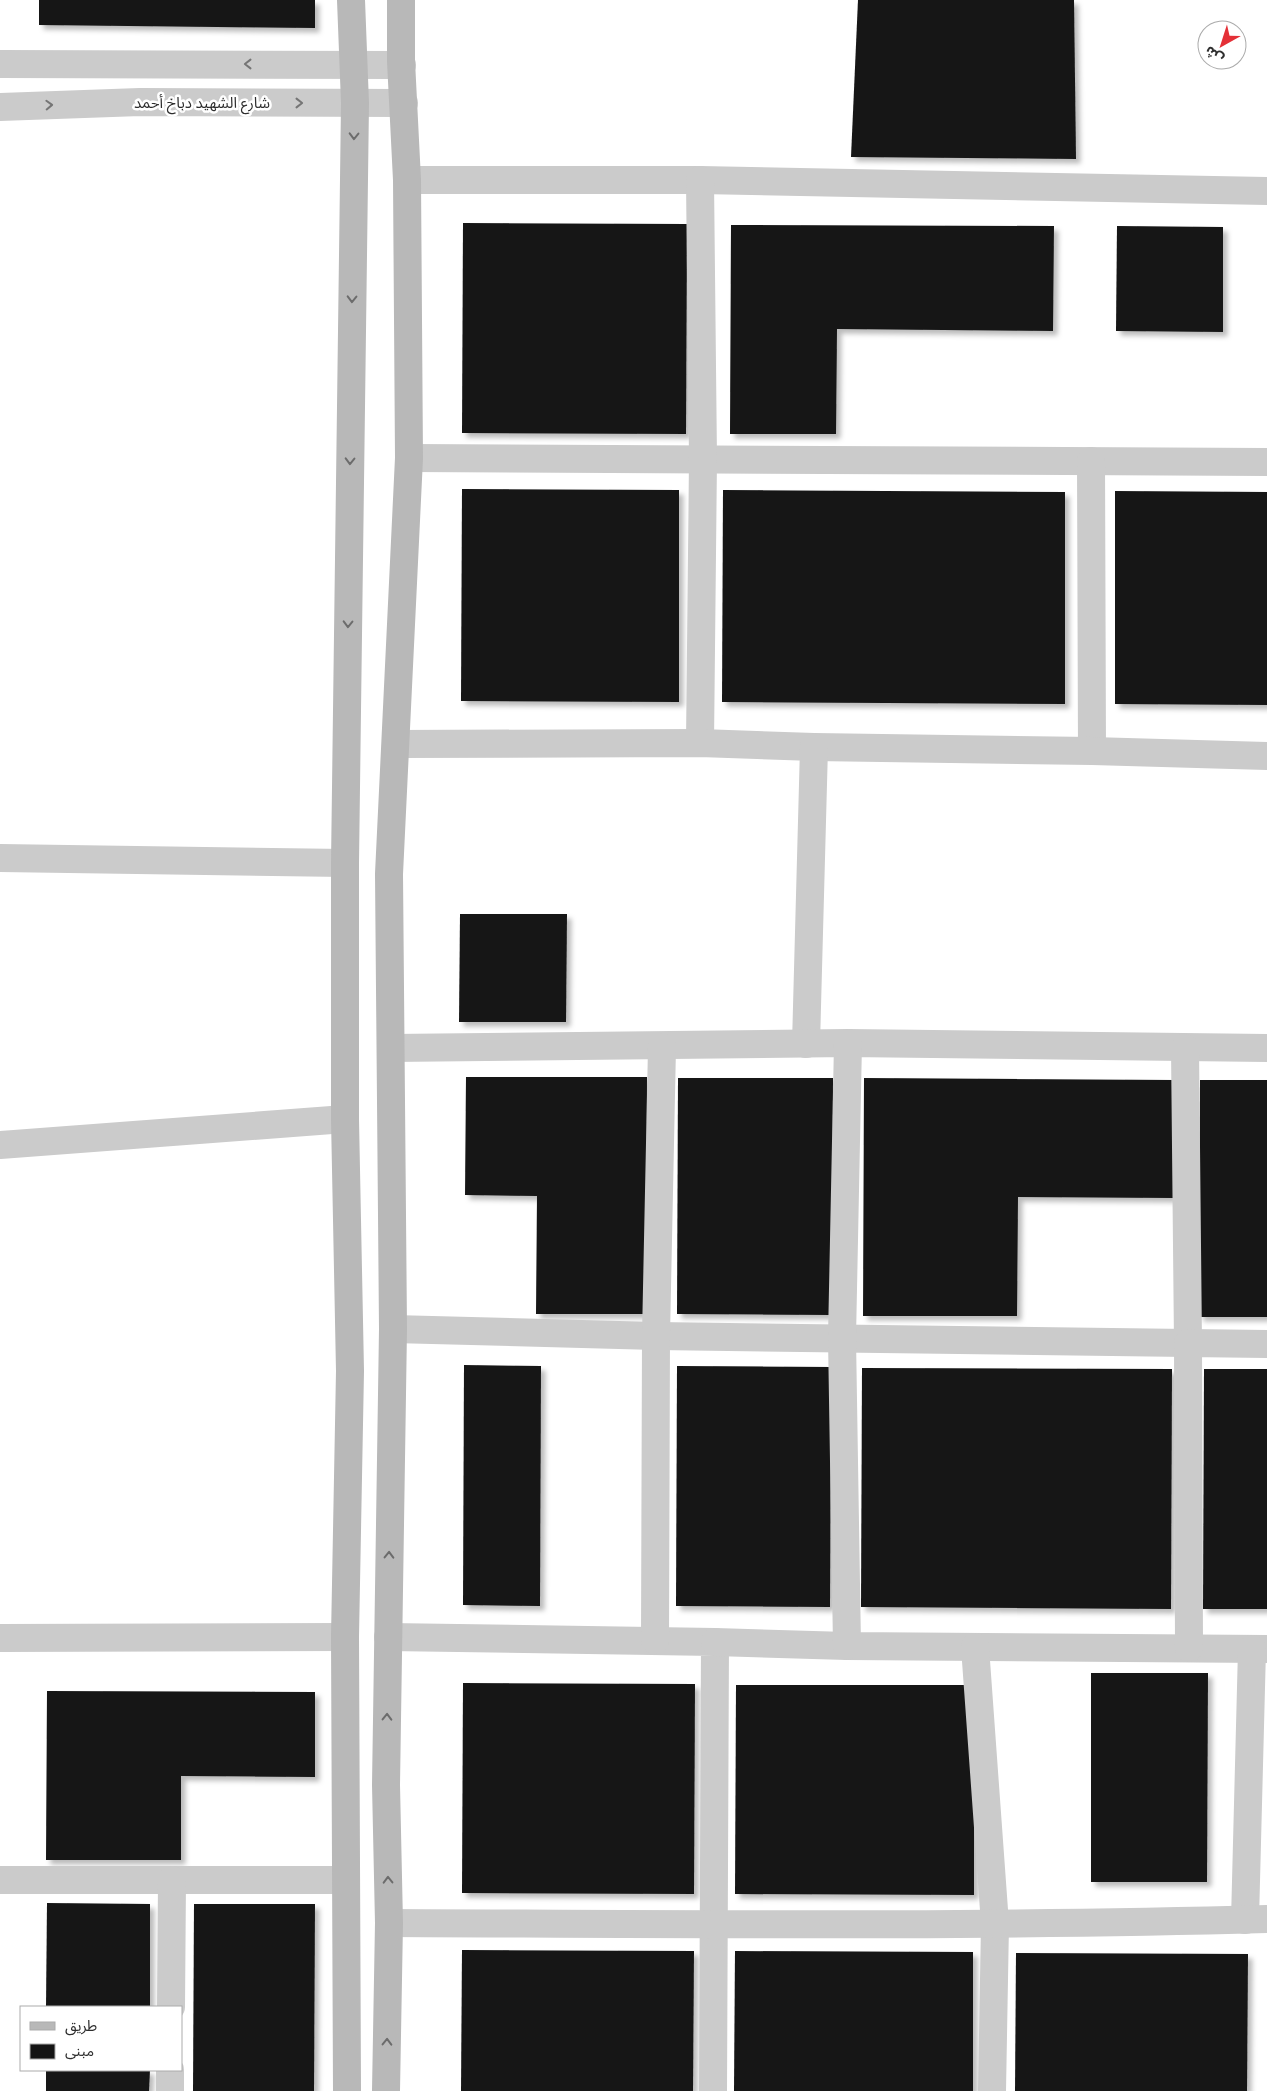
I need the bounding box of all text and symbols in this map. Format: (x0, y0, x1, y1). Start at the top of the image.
north arrow (1197, 20, 1247, 70)
text: ش (1201, 42, 1227, 67)
one-way arrow (244, 59, 252, 69)
street label: شارع الشهيد دباخ أحمد (134, 94, 270, 115)
one-way arrow (295, 98, 303, 108)
one-way arrow (45, 100, 53, 111)
one-way arrow (349, 132, 359, 140)
one-way arrow (347, 295, 357, 303)
one-way arrow (345, 458, 355, 465)
one-way arrow (343, 620, 353, 628)
one-way arrow (384, 1551, 394, 1558)
one-way arrow (382, 1713, 392, 1721)
one-way arrow (383, 1876, 394, 1884)
legend (20, 2006, 182, 2071)
text: طريق (65, 2017, 97, 2036)
one-way arrow (382, 2038, 392, 2046)
text: مبنى (65, 2042, 94, 2060)

